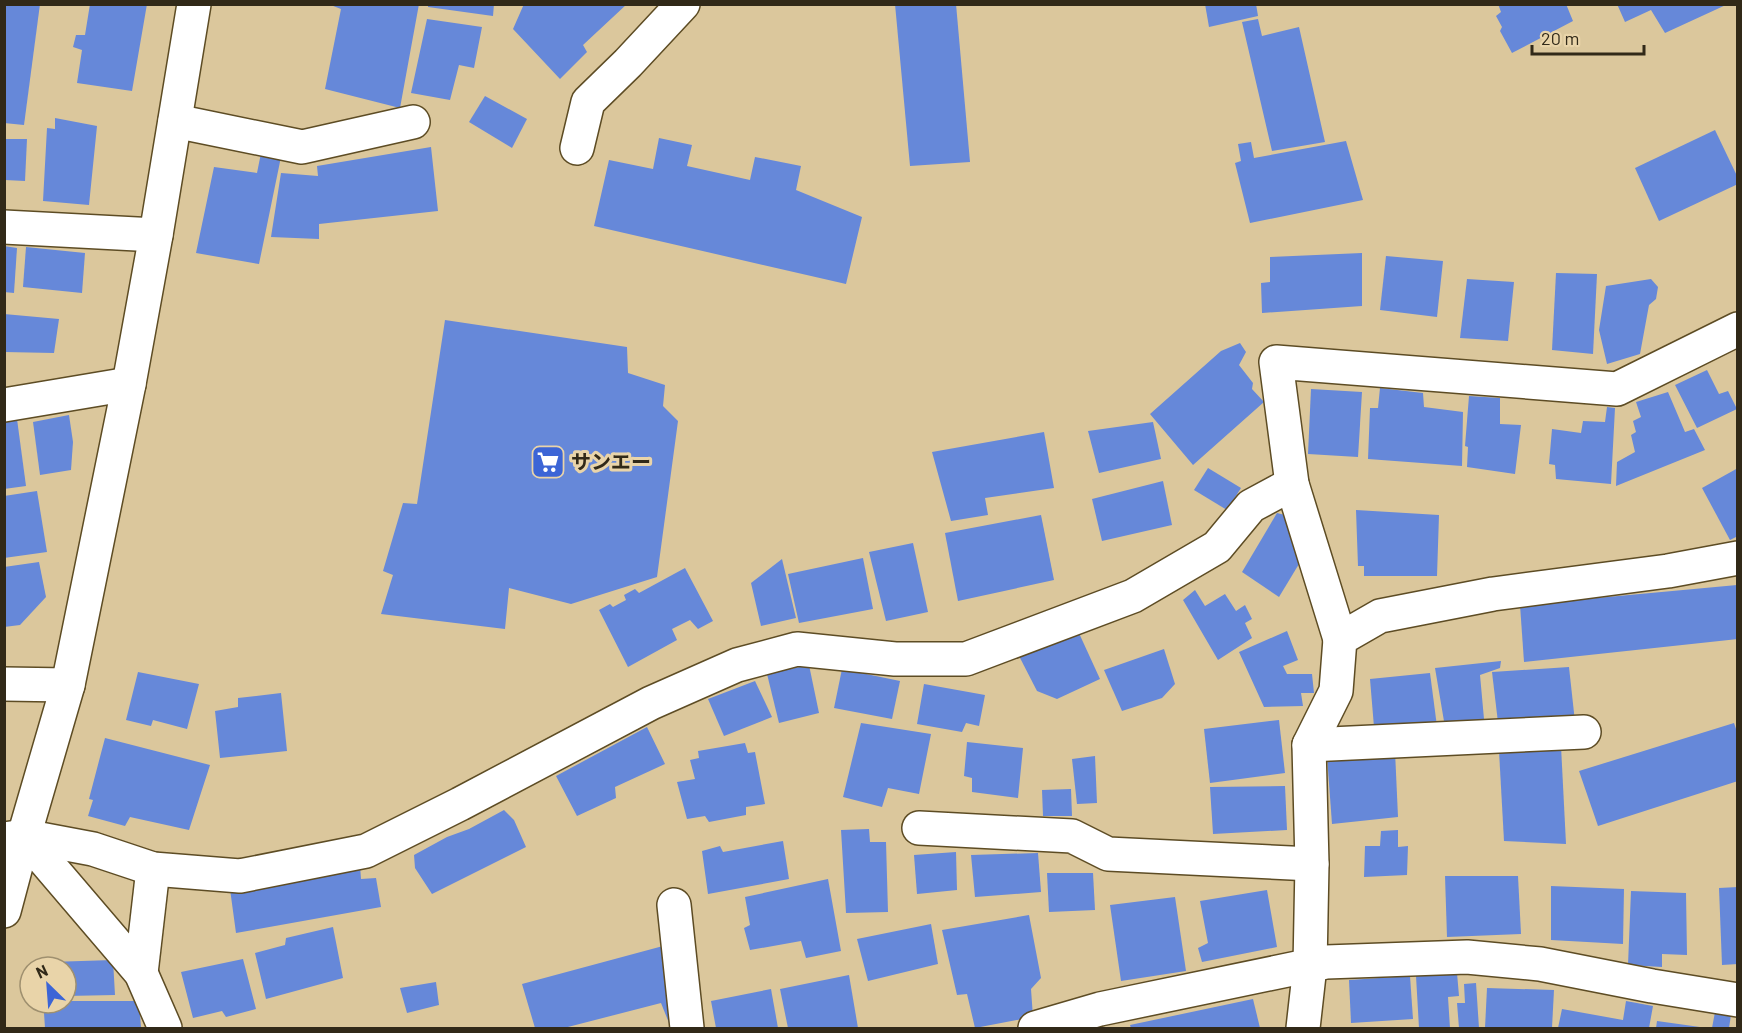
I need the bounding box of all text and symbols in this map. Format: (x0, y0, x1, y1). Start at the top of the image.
scale bar (1532, 18, 1644, 56)
text: 20 m (1541, 27, 1579, 49)
supermarket icon: サンエー (530, 444, 566, 480)
place label: サンエー (571, 449, 651, 473)
north arrow (18, 955, 78, 1015)
text: N (33, 960, 50, 982)

